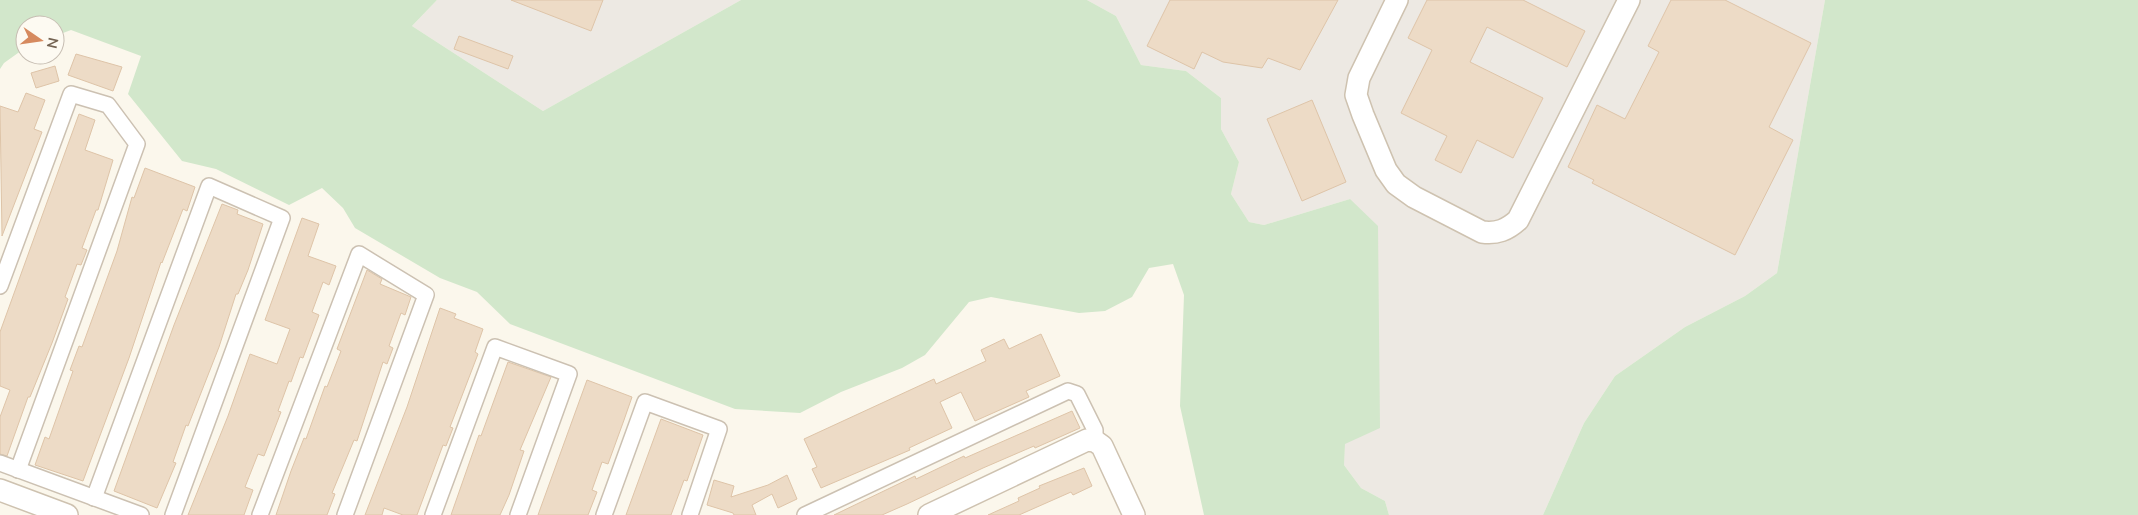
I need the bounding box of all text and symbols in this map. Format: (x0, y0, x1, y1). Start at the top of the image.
north arrow (15, 15, 65, 65)
text: N (43, 36, 63, 50)

